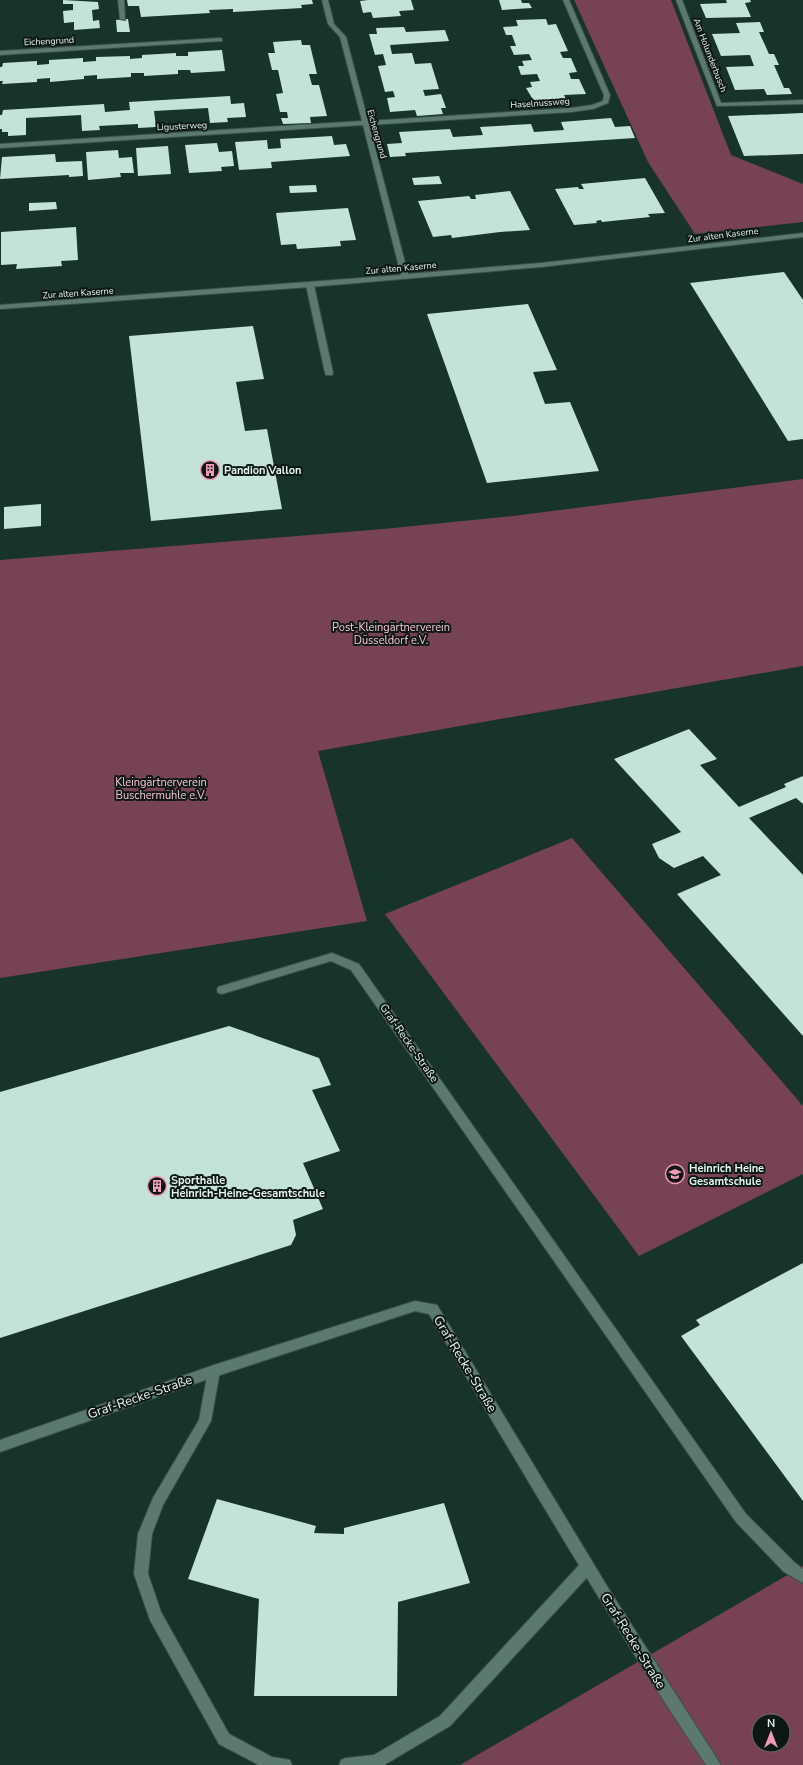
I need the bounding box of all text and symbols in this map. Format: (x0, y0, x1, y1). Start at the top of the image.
street label: Am Holunderbusch (690, 16, 730, 94)
street label: Eichengrund (24, 34, 74, 48)
street label: Haselnussweg (510, 95, 570, 111)
street label: Eichengrund (364, 108, 390, 160)
street label: Ligusterweg (156, 119, 208, 133)
street label: Zur alten Kaserne (687, 225, 759, 245)
street label: Zur alten Kaserne (365, 259, 437, 277)
street label: Zur alten Kaserne (42, 285, 114, 301)
building icon: Pandion Vallon (199, 459, 221, 481)
place label: Pandion Vallon (224, 463, 301, 478)
park label: Post-Kleingärtnerverein Düsseldorf e.V. (332, 620, 450, 648)
park label: Kleingärtnerverein Buschermühle e.V. (115, 775, 207, 803)
street label: Graf-Recke-Straße (376, 1001, 442, 1085)
place label: Heinrich Heine Gesamtschule (689, 1161, 764, 1189)
school or university icon: Heinrich Heine Gesamtschule (664, 1163, 686, 1185)
place label: Sporthalle Heinrich-Heine-Gesamtschule (171, 1173, 325, 1201)
building icon: Sporthalle Heinrich-Heine-Gesamtschule (146, 1175, 168, 1197)
street label: Graf-Recke-Straße (429, 1312, 501, 1416)
street label: Graf-Recke-Straße (85, 1371, 195, 1423)
street label: Graf-Recke-Straße (596, 1590, 670, 1692)
north arrow (751, 1713, 791, 1753)
text: N (767, 1716, 775, 1731)

